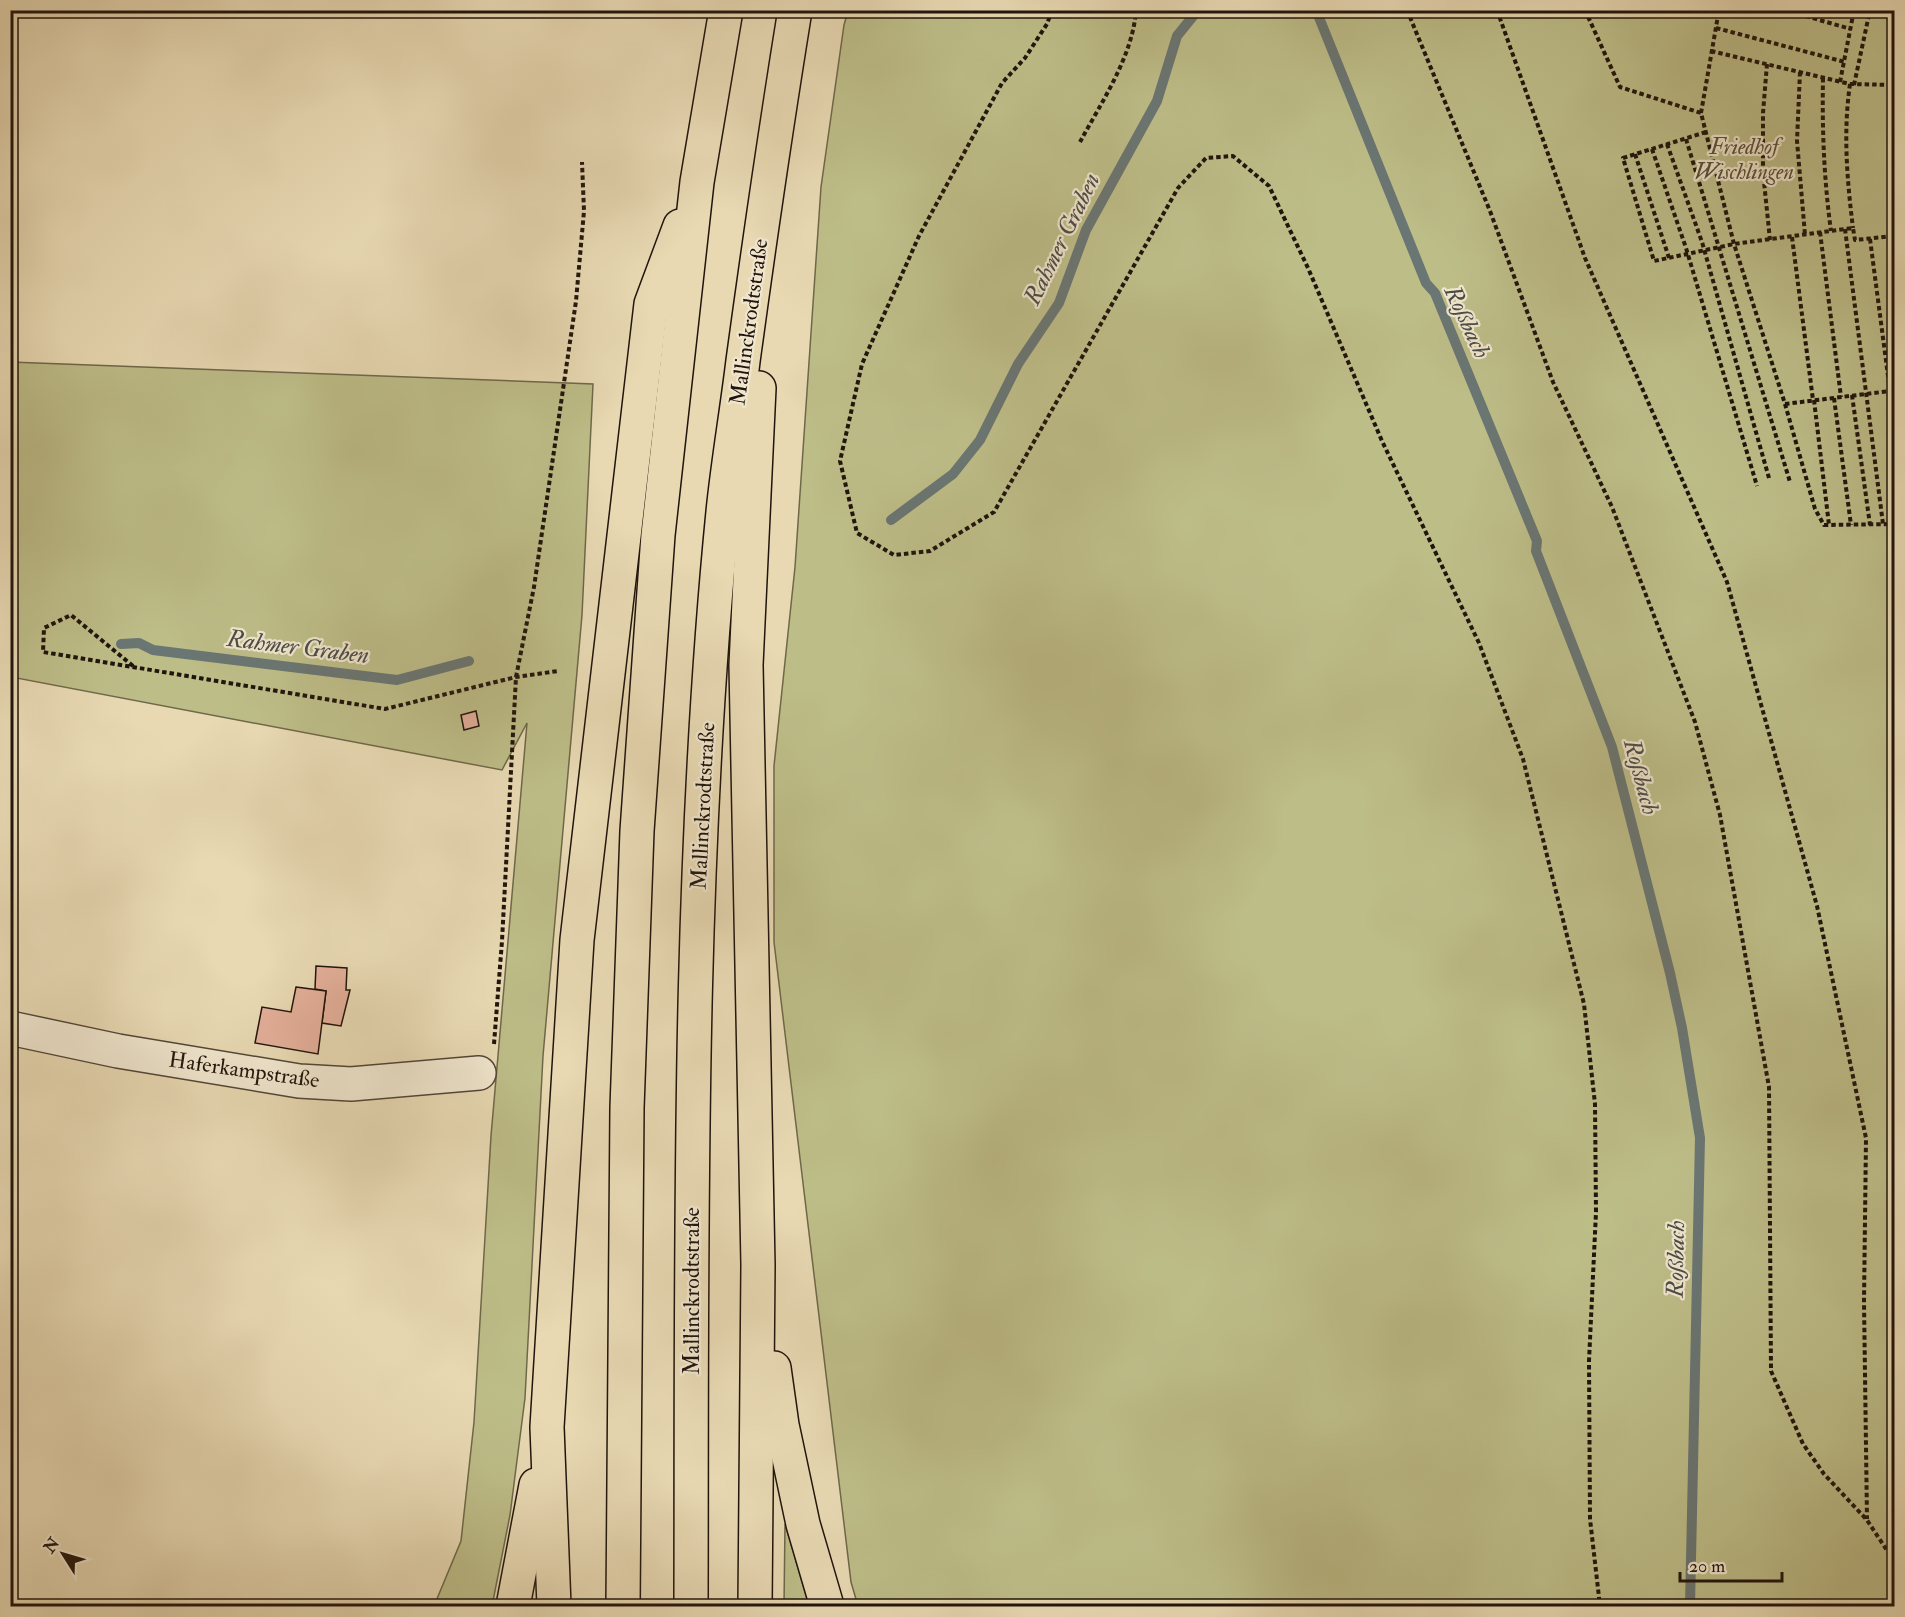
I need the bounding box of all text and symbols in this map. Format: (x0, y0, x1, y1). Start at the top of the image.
park label: Friedhof Wischlingen (1694, 133, 1794, 186)
water label: Rahmer Graben (1016, 168, 1107, 311)
street label: Mallinckrodtstraße (723, 237, 775, 407)
water label: Roßbach (1436, 280, 1497, 364)
water label: Rahmer Graben (224, 623, 371, 671)
street label: Mallinckrodtstraße (685, 722, 721, 890)
water label: Roßbach (1616, 735, 1666, 818)
street label: Haferkampstraße (167, 1046, 321, 1095)
street label: Mallinckrodtstraße (678, 1207, 706, 1375)
water label: Roßbach (1660, 1220, 1692, 1299)
north arrow (33, 1524, 93, 1584)
text: N (39, 1533, 65, 1558)
scale bar (1680, 1545, 1782, 1583)
text: 20 m (1689, 1555, 1725, 1578)

